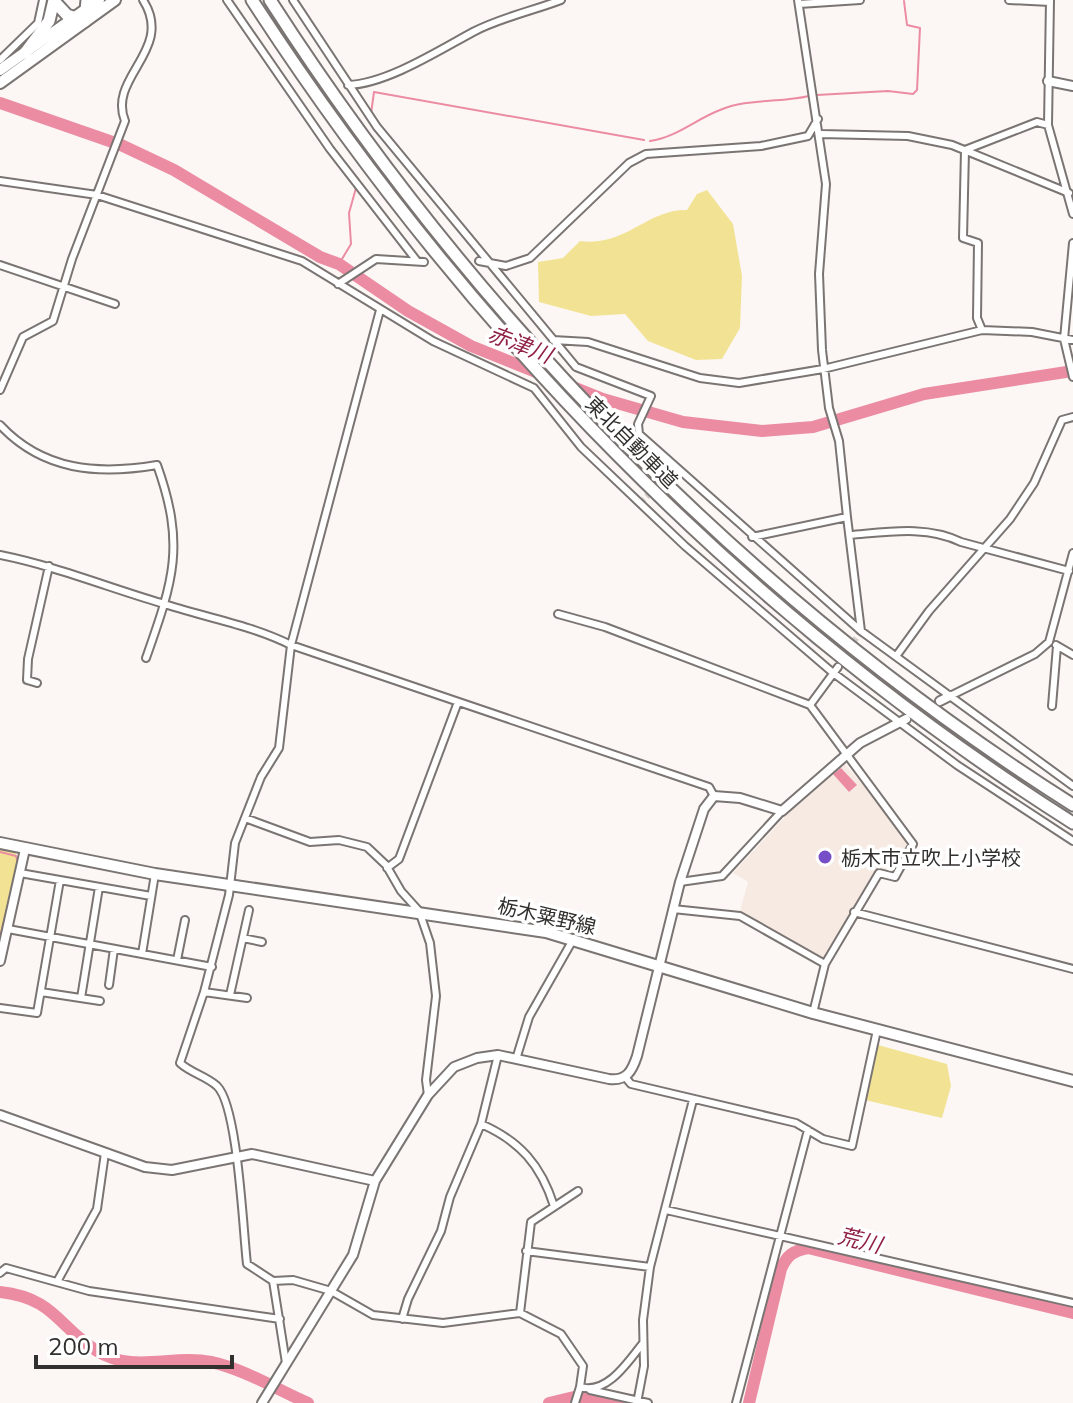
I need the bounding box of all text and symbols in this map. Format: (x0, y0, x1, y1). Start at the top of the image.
water label: 赤津川 (484, 319, 558, 370)
street label: 東北自動車道 (581, 391, 683, 493)
place label: 栃木市立吹上小学校 (841, 845, 1021, 870)
marker: 栃木市立吹上小学校 (816, 848, 834, 866)
street label: 栃木粟野線 (495, 893, 599, 939)
water label: 荒川 (835, 1221, 887, 1259)
scale bar (36, 1319, 232, 1369)
text: 200 m (48, 1331, 119, 1361)

